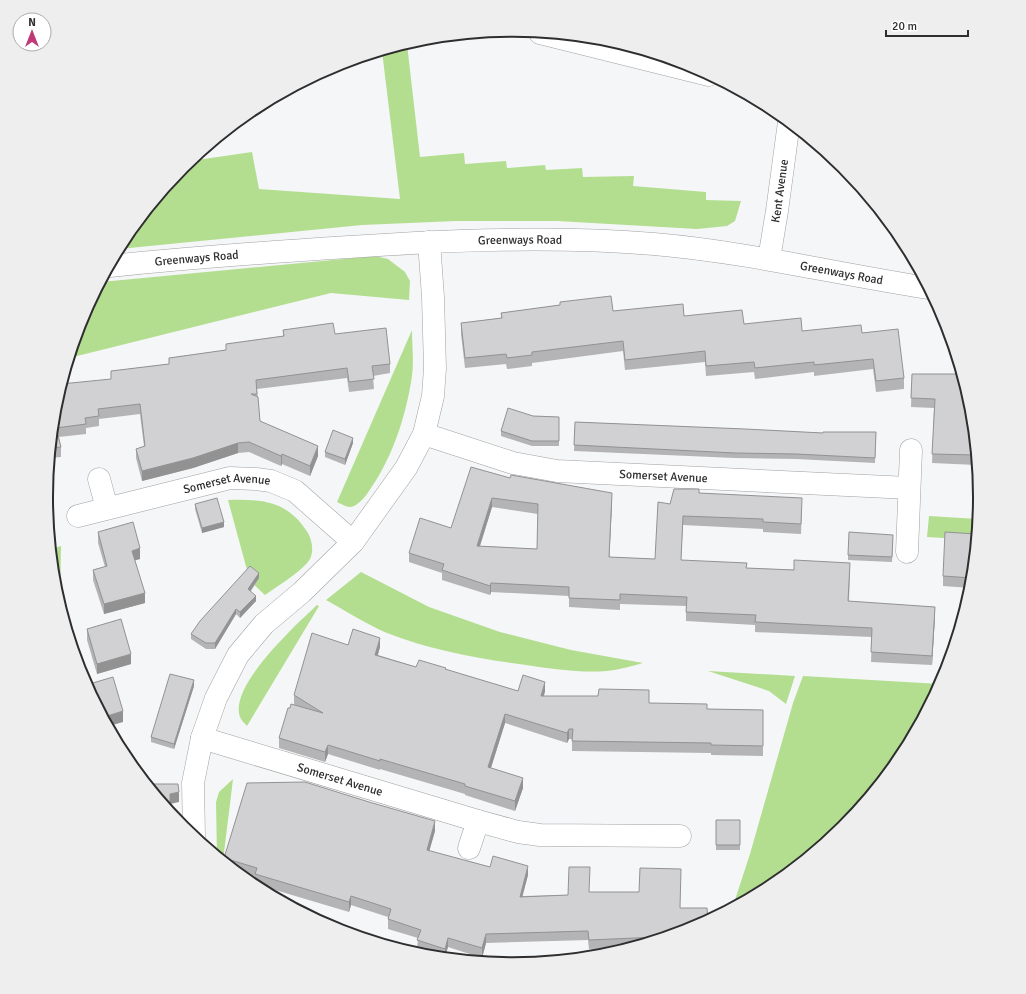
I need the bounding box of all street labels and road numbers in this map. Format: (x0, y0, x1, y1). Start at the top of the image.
street label: Kent Avenue (768, 158, 792, 224)
street label: Greenways Road (478, 233, 562, 248)
street label: Greenways Road (154, 248, 239, 270)
street label: Greenways Road (799, 258, 884, 288)
street label: Somerset Avenue (619, 467, 708, 486)
street label: Somerset Avenue (182, 471, 271, 497)
street label: Somerset Avenue (295, 760, 384, 800)

